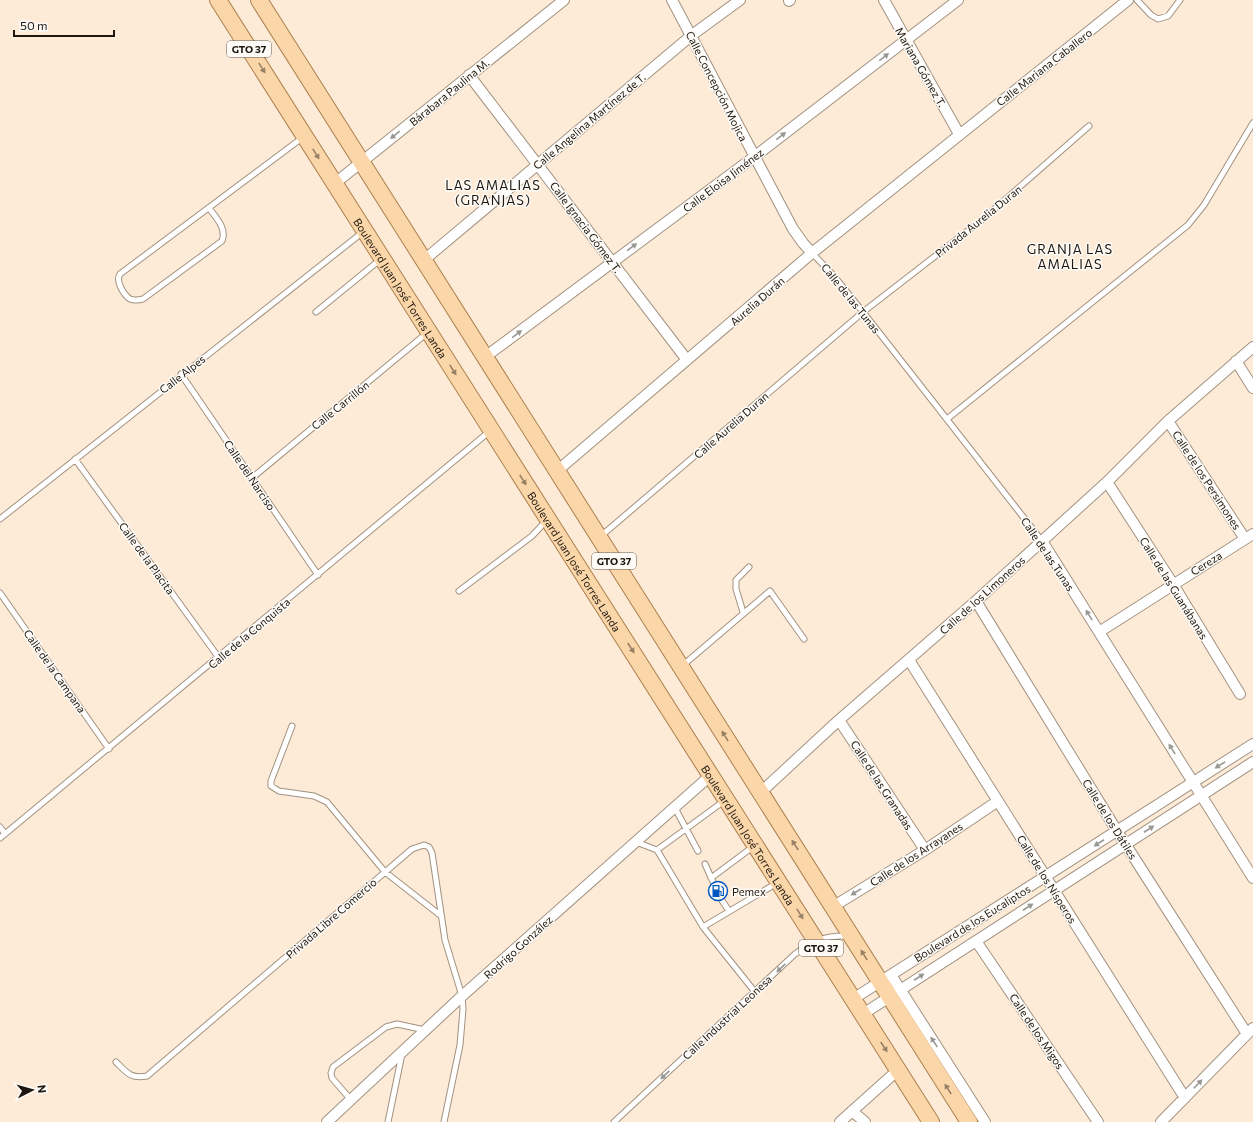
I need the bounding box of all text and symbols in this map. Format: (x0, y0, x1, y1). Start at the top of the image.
scale bar (14, 12, 114, 38)
text: 50 m (20, 18, 48, 32)
street label: Mariana Gómez T. (893, 25, 949, 109)
street label: Calle Mariana Caballero (994, 25, 1095, 108)
street label: Calle Concepción Mojica (683, 29, 751, 143)
road number: GTO 37 (227, 41, 271, 57)
one-way arrow (878, 53, 889, 61)
street label: Bárabara Paulina M. (406, 56, 492, 128)
one-way arrow (258, 62, 265, 74)
street label: Calle Angelina Martínez de T. (530, 70, 648, 172)
one-way arrow (390, 131, 401, 139)
one-way arrow (776, 132, 787, 141)
street label: Calle Eloisa Jiménez (680, 145, 767, 215)
one-way arrow (312, 148, 319, 160)
district label: LAS AMALIAS (GRANJAS) (445, 177, 541, 208)
street label: Calle Ignacia Gómez T. (548, 179, 625, 275)
street label: Privada Aurelia Duran (932, 182, 1024, 260)
street label: Boulevard Juan José Torres Landa (352, 215, 450, 360)
district label: GRANJA LAS AMALIAS (1027, 241, 1113, 272)
one-way arrow (626, 243, 637, 252)
street label: Calle de las Tunas (819, 260, 883, 336)
street label: Aurelia Durán (727, 274, 787, 328)
one-way arrow (511, 330, 522, 338)
street label: Calle Alpes (157, 352, 207, 396)
one-way arrow (449, 365, 457, 376)
street label: Calle Carrillón (309, 378, 371, 432)
street label: Calle Aurelia Duran (691, 389, 771, 461)
street label: Calle de los Persimones (1170, 428, 1244, 532)
street label: Calle del Narciso (222, 437, 279, 513)
one-way arrow (519, 475, 527, 485)
street label: Boulevard Juan José Torres Landa (525, 489, 624, 634)
street label: Calle de las Tunas (1019, 515, 1077, 593)
street label: Calle de la Placita (117, 520, 177, 596)
street label: Calle de las Guanábanas (1137, 535, 1211, 641)
street label: Cereza (1188, 548, 1224, 578)
road number: GTO 37 (592, 553, 636, 569)
street label: Calle de los Limoneros (937, 553, 1027, 637)
street label: Calle de la Conquista (205, 595, 293, 671)
one-way arrow (1085, 609, 1092, 621)
street label: Calle de la Campana (21, 627, 89, 715)
one-way arrow (627, 643, 634, 654)
one-way arrow (721, 730, 729, 741)
street label: Calle de las Granadas (848, 738, 916, 832)
one-way arrow (1168, 744, 1176, 754)
one-way arrow (1215, 761, 1225, 769)
street label: Boulevard Juan José Torres Landa (699, 762, 798, 907)
street label: Calle de los Dátiles (1080, 776, 1140, 862)
street label: Calle de los Arrayanes (867, 819, 965, 889)
one-way arrow (1143, 825, 1155, 832)
street label: Calle de los Nísperos (1015, 833, 1079, 925)
one-way arrow (1094, 839, 1104, 847)
one-way arrow (791, 840, 799, 850)
street label: Privada Libre Comercio (283, 875, 379, 961)
fuel station icon: Pemex (707, 880, 729, 902)
street label: Boulevard de los Eucaliptos (911, 882, 1033, 964)
place label: Pemex (732, 885, 766, 898)
one-way arrow (850, 889, 862, 896)
one-way arrow (1022, 903, 1034, 910)
one-way arrow (797, 908, 804, 920)
street label: Rodrigo González (481, 912, 555, 981)
road number: GTO 37 (799, 940, 843, 956)
one-way arrow (860, 950, 867, 961)
one-way arrow (776, 963, 786, 972)
street label: Calle Industrial Leonesa (680, 972, 774, 1062)
one-way arrow (914, 973, 924, 981)
street label: Calle de los Migos (1007, 991, 1067, 1071)
one-way arrow (930, 1036, 937, 1048)
one-way arrow (880, 1041, 887, 1053)
north arrow (12, 1070, 52, 1110)
one-way arrow (660, 1070, 670, 1080)
one-way arrow (1193, 1079, 1203, 1089)
text: N (36, 1084, 49, 1094)
one-way arrow (944, 1084, 952, 1094)

